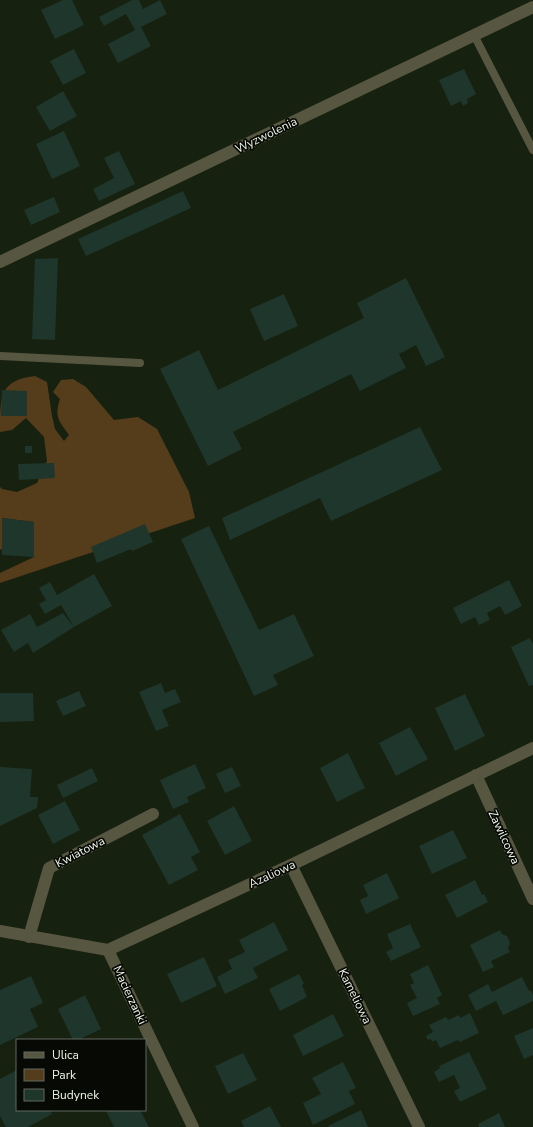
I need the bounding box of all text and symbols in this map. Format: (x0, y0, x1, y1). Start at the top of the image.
street label: Wyzwolenia (232, 113, 300, 157)
street label: Zawilcowa (485, 807, 523, 867)
street label: Kwiatowa (53, 833, 107, 871)
street label: Azaliowa (246, 856, 298, 892)
street label: Macierzanki (109, 963, 151, 1027)
street label: Kameliowa (335, 966, 375, 1026)
legend (16, 1039, 146, 1111)
text: Ulica (52, 1047, 79, 1063)
text: Park (52, 1067, 77, 1083)
text: Budynek (52, 1087, 100, 1103)

